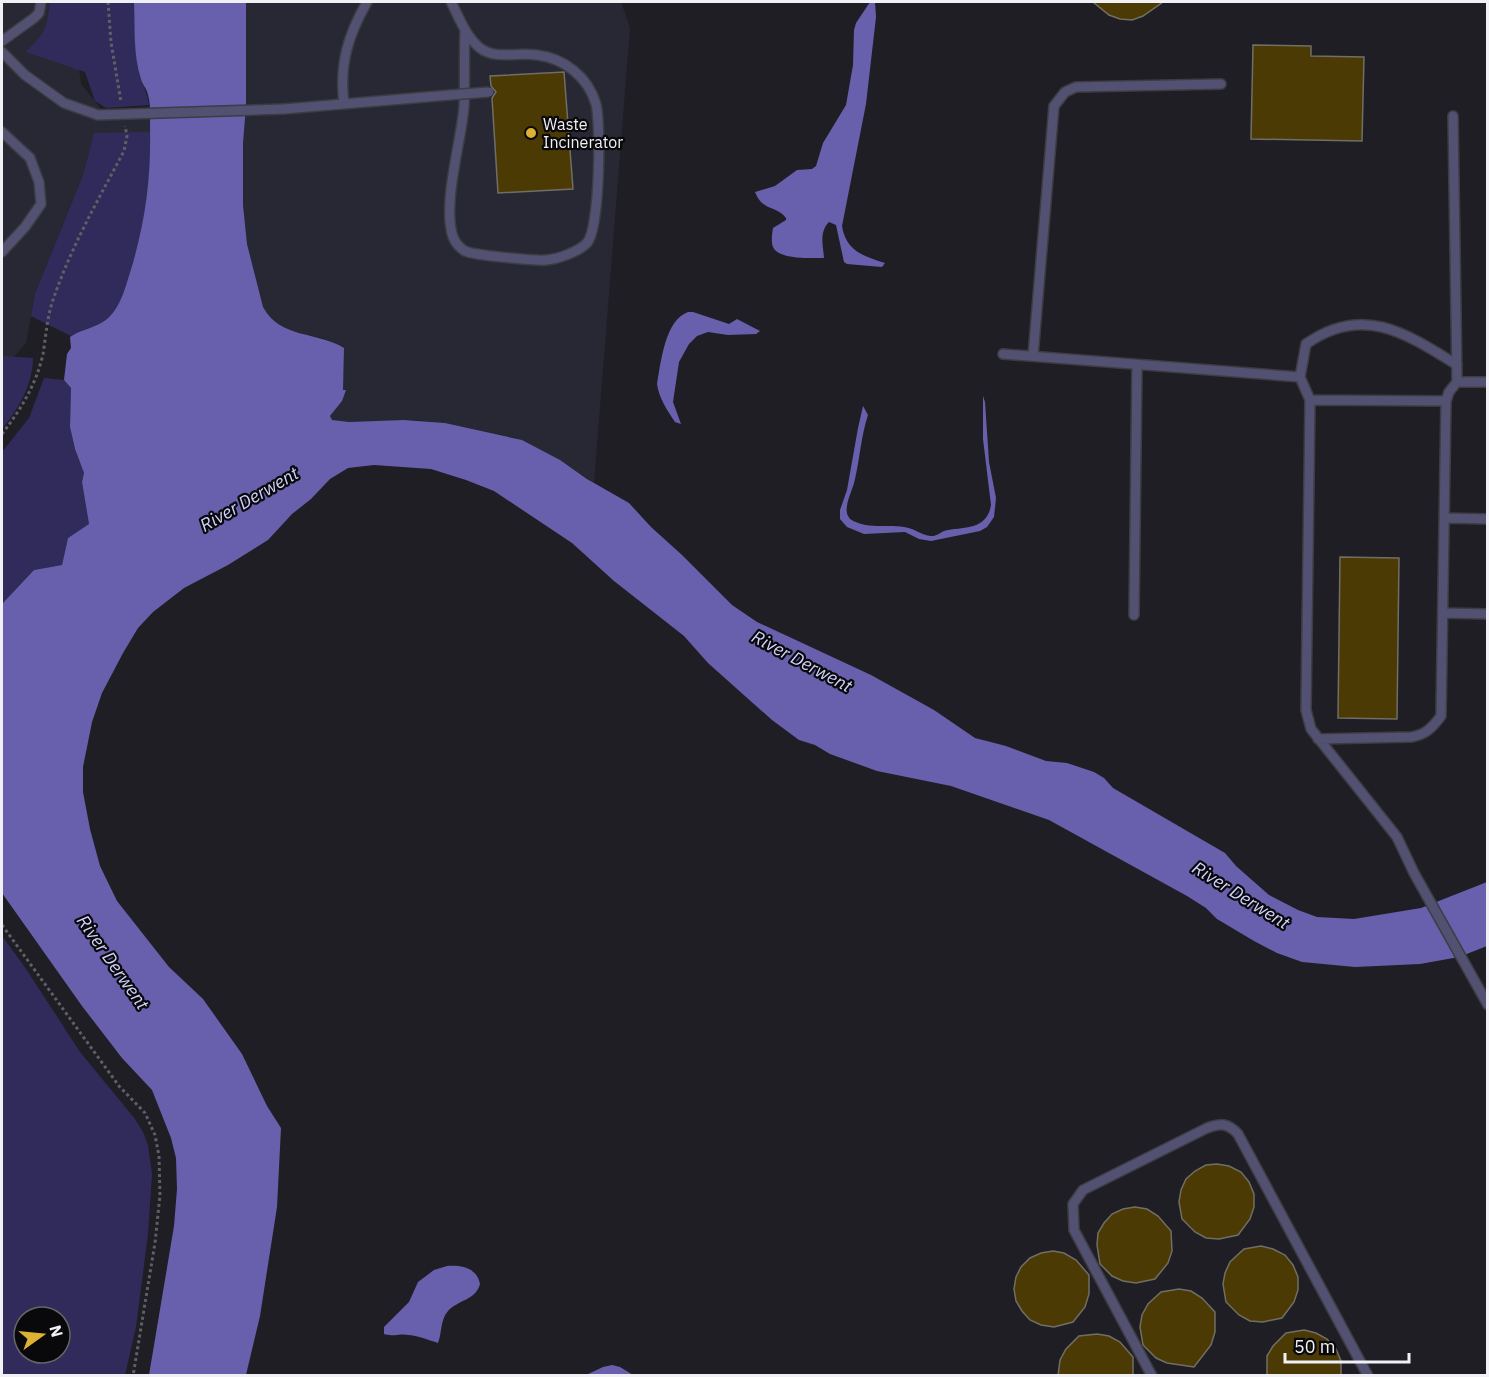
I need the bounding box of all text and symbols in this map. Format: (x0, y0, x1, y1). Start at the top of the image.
place label: Waste Incinerator (543, 114, 623, 152)
marker: Waste Incinerator (524, 126, 538, 140)
water label: River Derwent (195, 461, 304, 537)
water label: River Derwent (748, 625, 857, 698)
water label: River Derwent (1188, 856, 1295, 935)
water label: River Derwent (72, 910, 155, 1015)
north arrow (12, 1305, 72, 1365)
text: N (45, 1323, 68, 1339)
scale bar (1285, 1326, 1410, 1364)
text: 50 m (1294, 1335, 1336, 1358)

